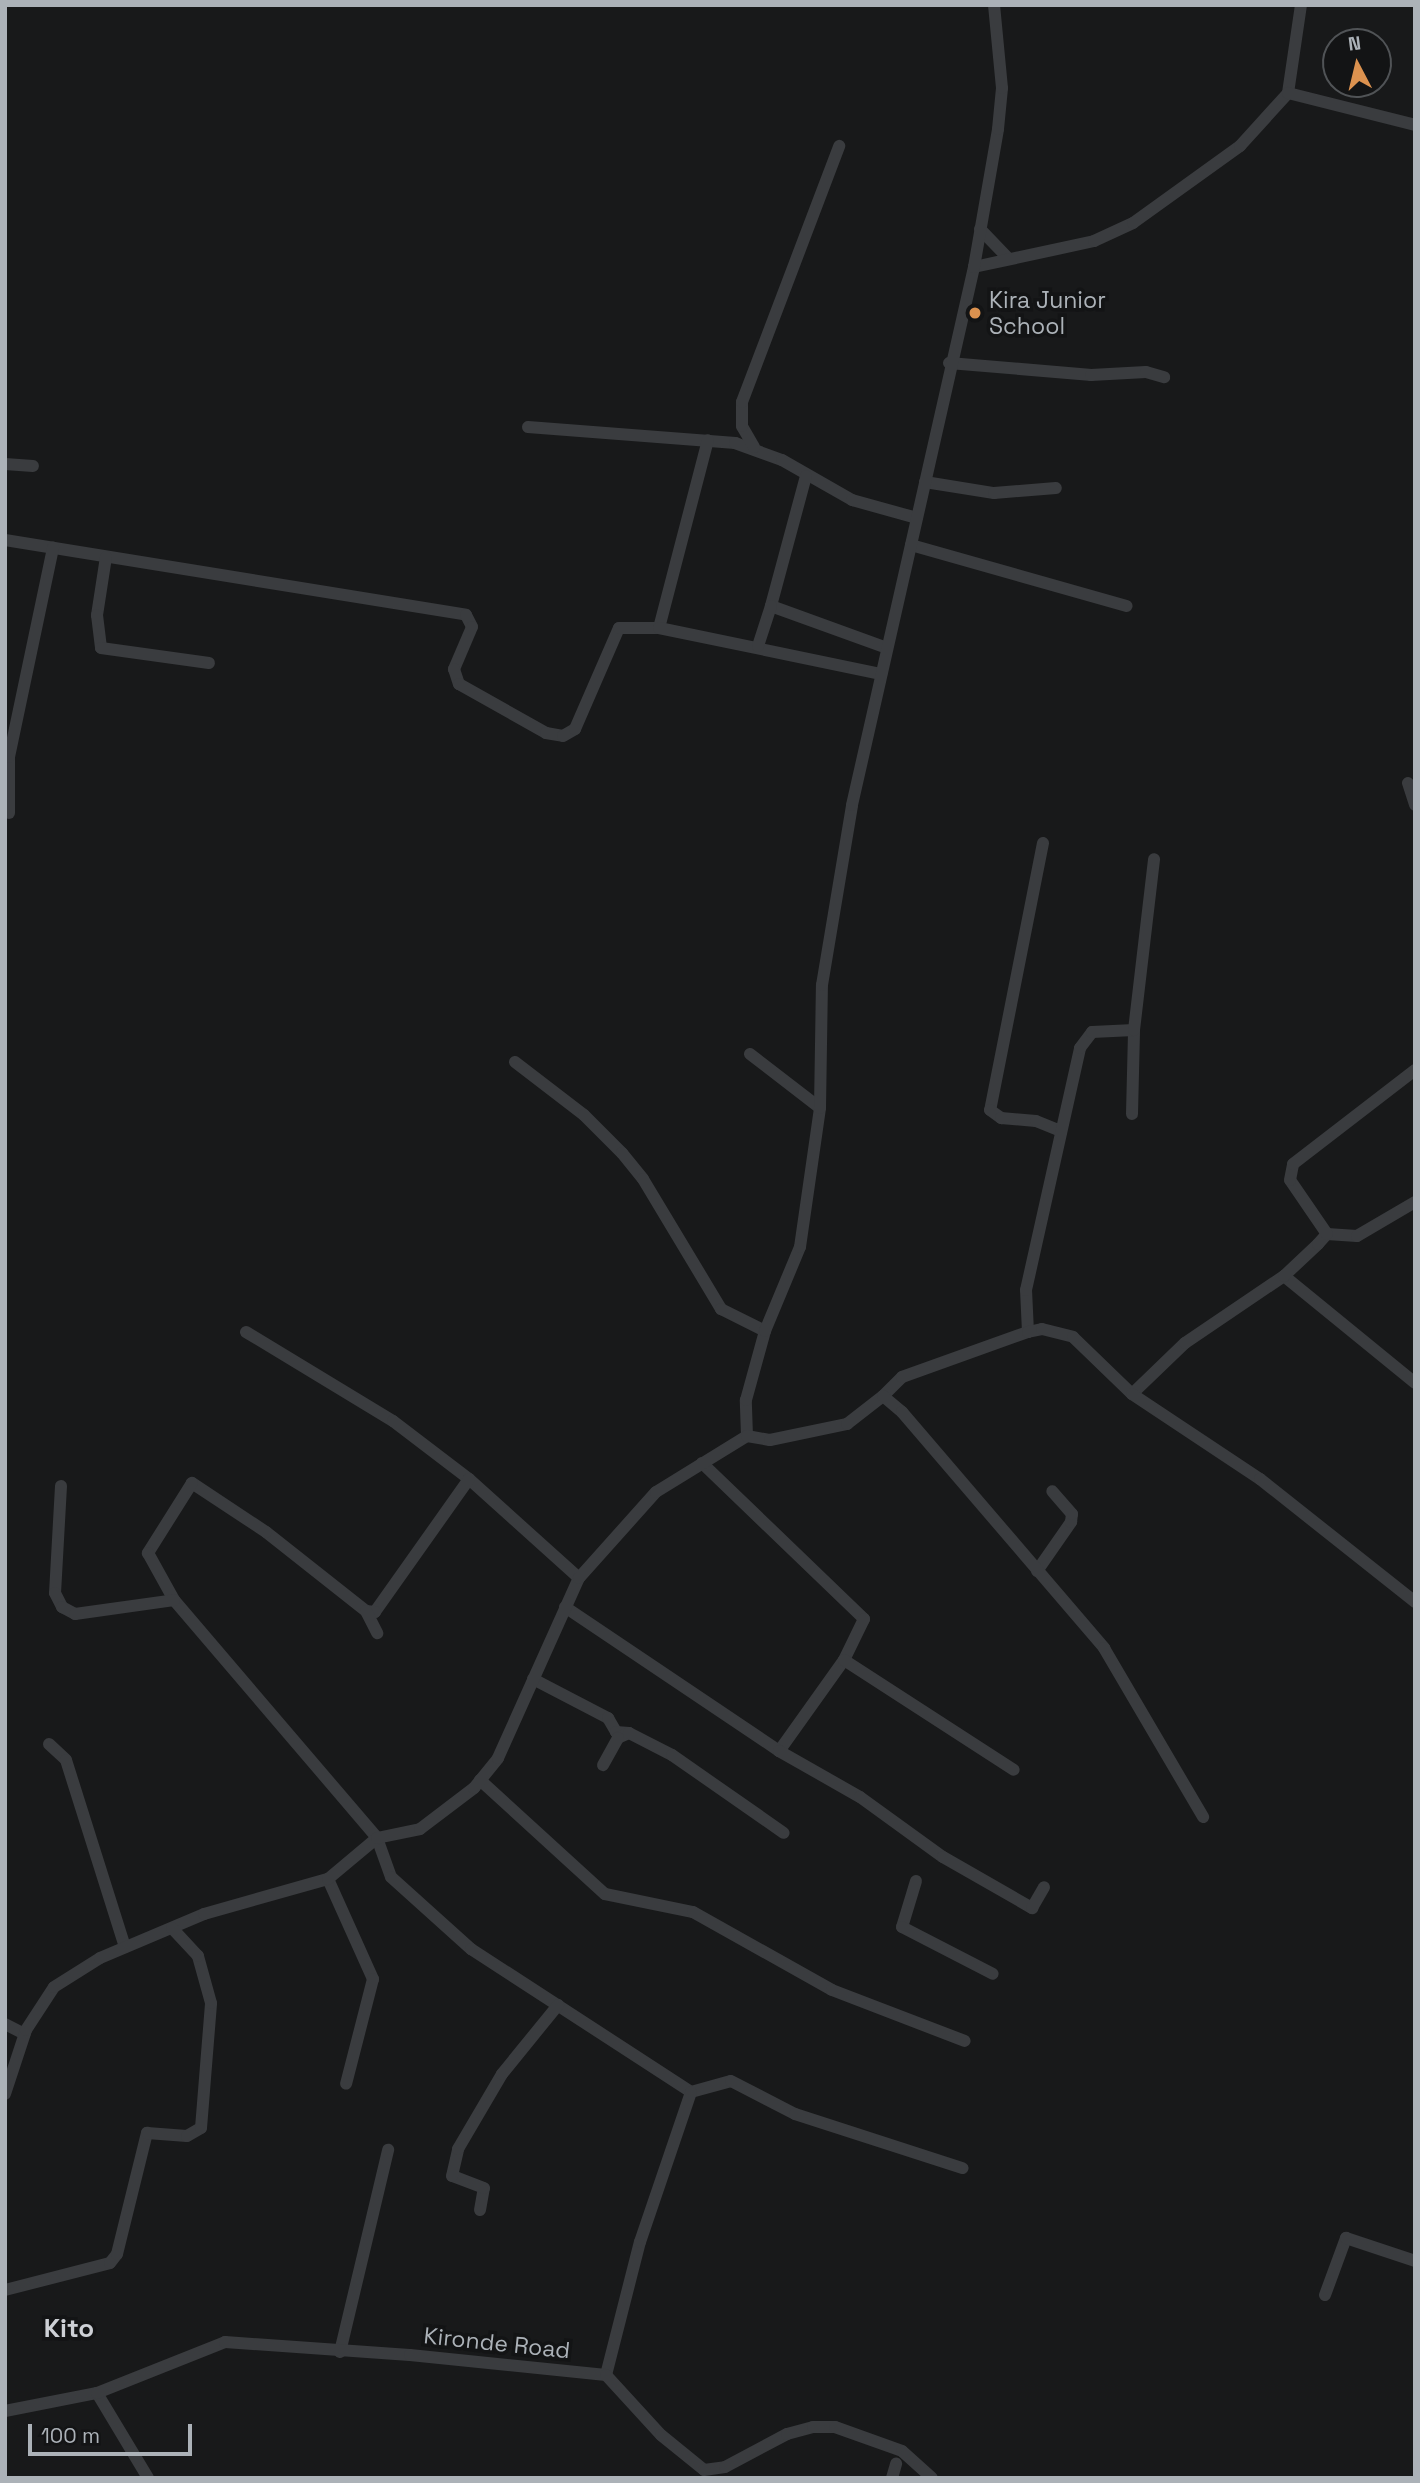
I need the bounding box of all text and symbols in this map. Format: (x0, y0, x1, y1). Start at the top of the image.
north arrow (1322, 28, 1392, 98)
text: N (1347, 30, 1362, 57)
place label: Kira Junior School (989, 286, 1106, 340)
marker: Kira Junior School (967, 305, 983, 321)
district label: Kito (44, 2313, 94, 2345)
street label: Kironde Road (422, 2322, 572, 2364)
scale bar (32, 2410, 196, 2454)
text: 100 m (41, 2422, 100, 2449)

